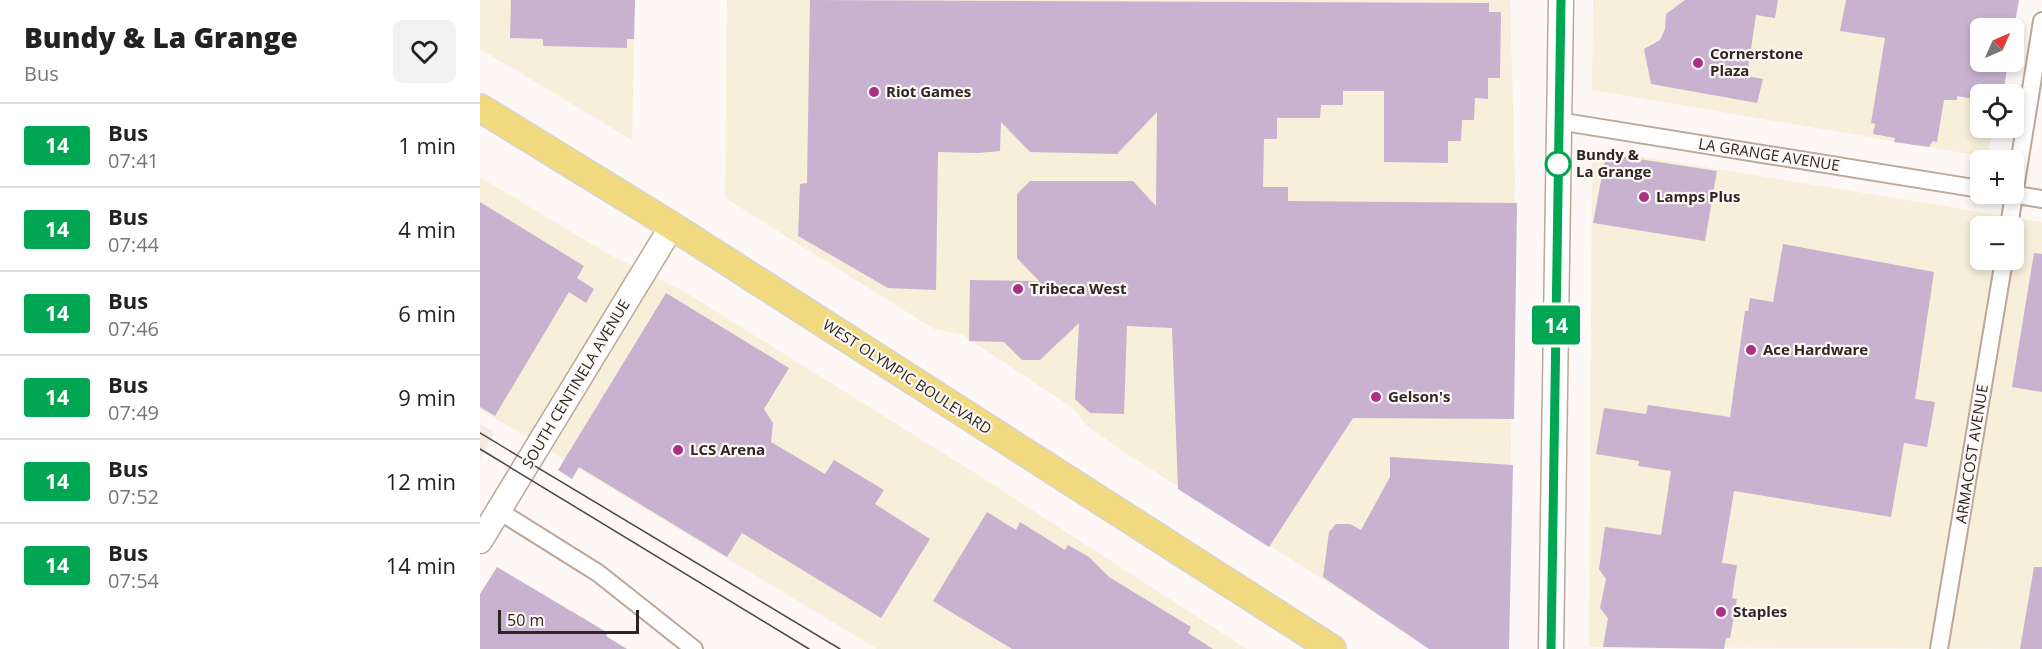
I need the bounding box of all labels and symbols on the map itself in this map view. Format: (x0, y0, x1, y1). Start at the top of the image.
north arrow (1970, 18, 2024, 72)
place label: Cornerstone Plaza (1710, 43, 1803, 80)
marker: Cornerstone Plaza (1691, 56, 1705, 70)
place label: Riot Games (886, 81, 971, 101)
marker: Riot Games (867, 85, 881, 99)
street label: LA GRANGE AVENUE (1697, 133, 1841, 175)
place label: Bundy & La Grange (1576, 144, 1651, 181)
marker: Bundy & La Grange (1545, 151, 1571, 177)
place label: Lamps Plus (1656, 186, 1740, 206)
marker: Lamps Plus (1637, 190, 1651, 204)
place label: Tribeca West (1030, 278, 1127, 298)
marker: Tribeca West (1011, 282, 1025, 296)
street label: SOUTH CENTINELA AVENUE (517, 295, 634, 472)
line badge: 14 (1529, 306, 1583, 344)
street label: WEST OLYMPIC BOULEVARD (819, 314, 996, 438)
place label: Ace Hardware (1763, 339, 1868, 359)
marker: Ace Hardware (1744, 343, 1758, 357)
street label: ARMACOST AVENUE (1950, 383, 1992, 525)
place label: Gelson's (1388, 386, 1450, 406)
marker: Gelson's (1369, 390, 1383, 404)
place label: LCS Arena (690, 439, 765, 459)
marker: LCS Arena (671, 443, 685, 457)
place label: Staples (1733, 601, 1787, 621)
marker: Staples (1714, 605, 1728, 619)
scale bar (498, 607, 639, 634)

